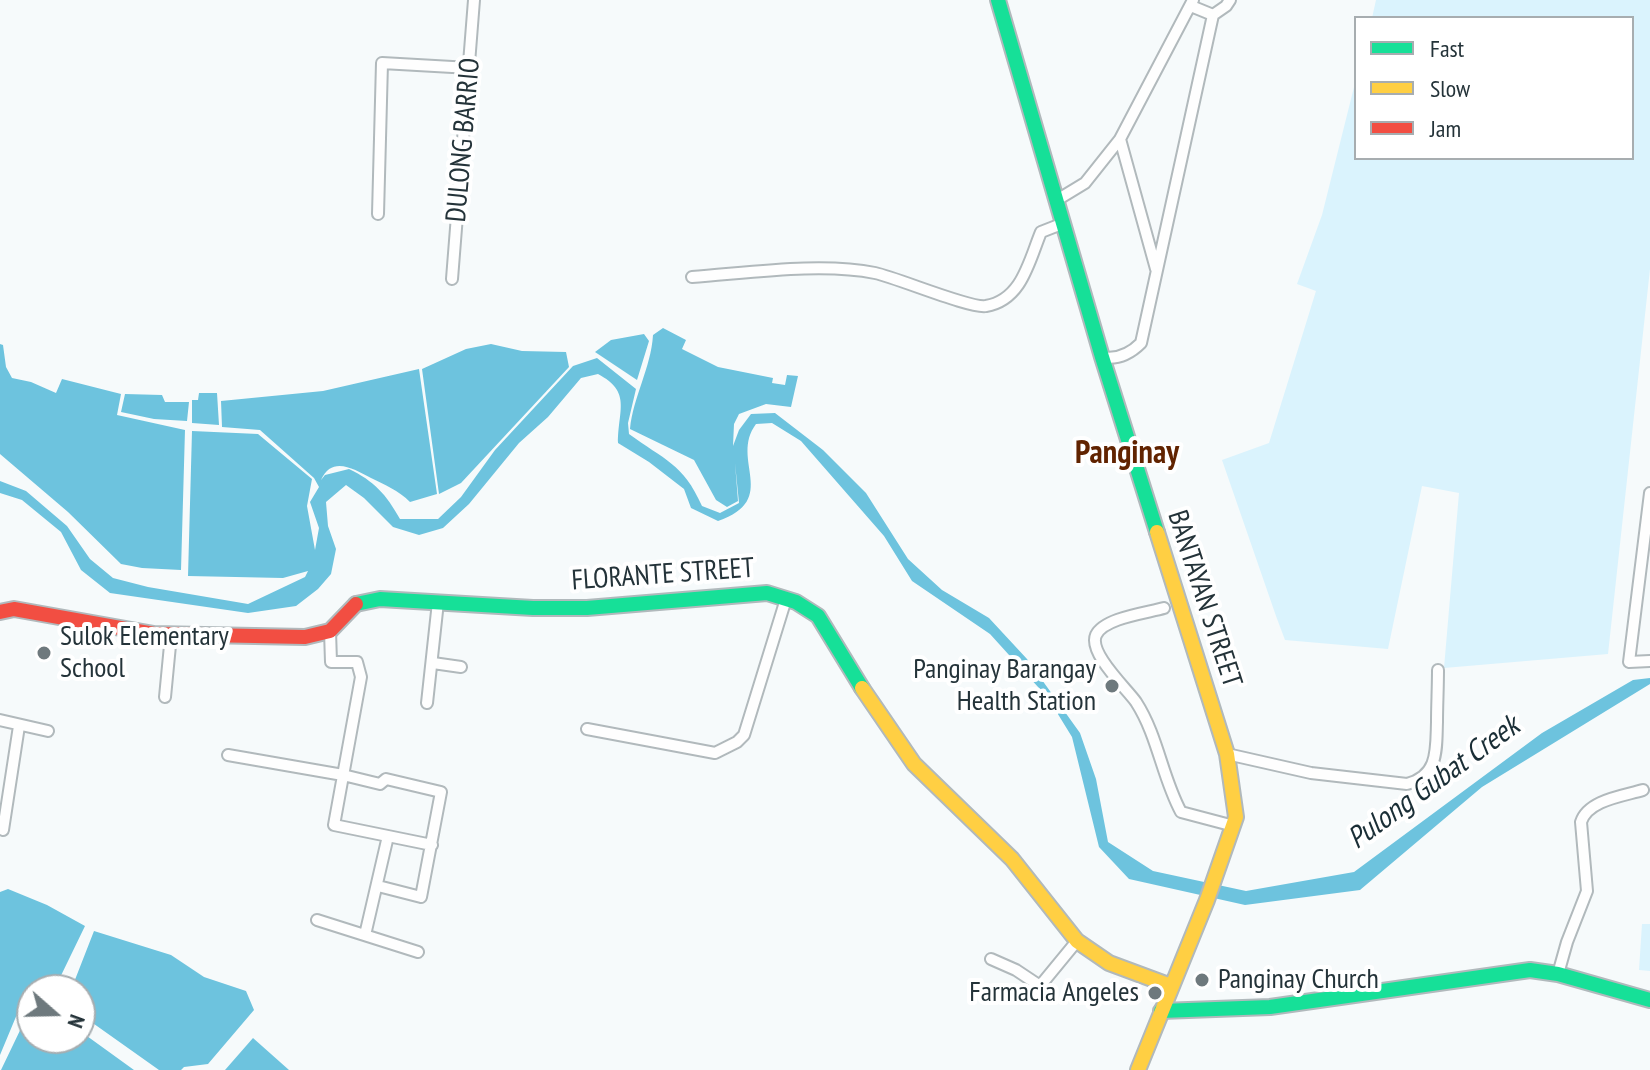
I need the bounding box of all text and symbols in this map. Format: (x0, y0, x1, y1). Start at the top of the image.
legend (1354, 16, 1634, 160)
text: Fast (1430, 33, 1464, 64)
street label: DULONG BARRIO (440, 57, 488, 223)
text: Slow (1430, 73, 1470, 104)
text: Jam (1430, 113, 1461, 144)
district label: Panginay (1075, 435, 1179, 473)
street label: BANTAYAN STREET (1160, 506, 1248, 692)
street label: FLORANTE STREET (571, 552, 755, 598)
place label: Sulok Elementary School (60, 620, 229, 686)
marker: Sulok Elementary School (35, 644, 53, 662)
place label: Panginay Barangay Health Station (913, 653, 1096, 719)
marker: Panginay Barangay Health Station (1103, 677, 1121, 695)
water label: Pulong Gubat Creek (1341, 709, 1527, 857)
place label: Panginay Church (1218, 963, 1379, 997)
marker: Panginay Church (1193, 971, 1211, 989)
north arrow (16, 974, 96, 1054)
place label: Farmacia Angeles (969, 976, 1139, 1010)
marker: Farmacia Angeles (1146, 984, 1164, 1002)
text: N (61, 1011, 92, 1032)

